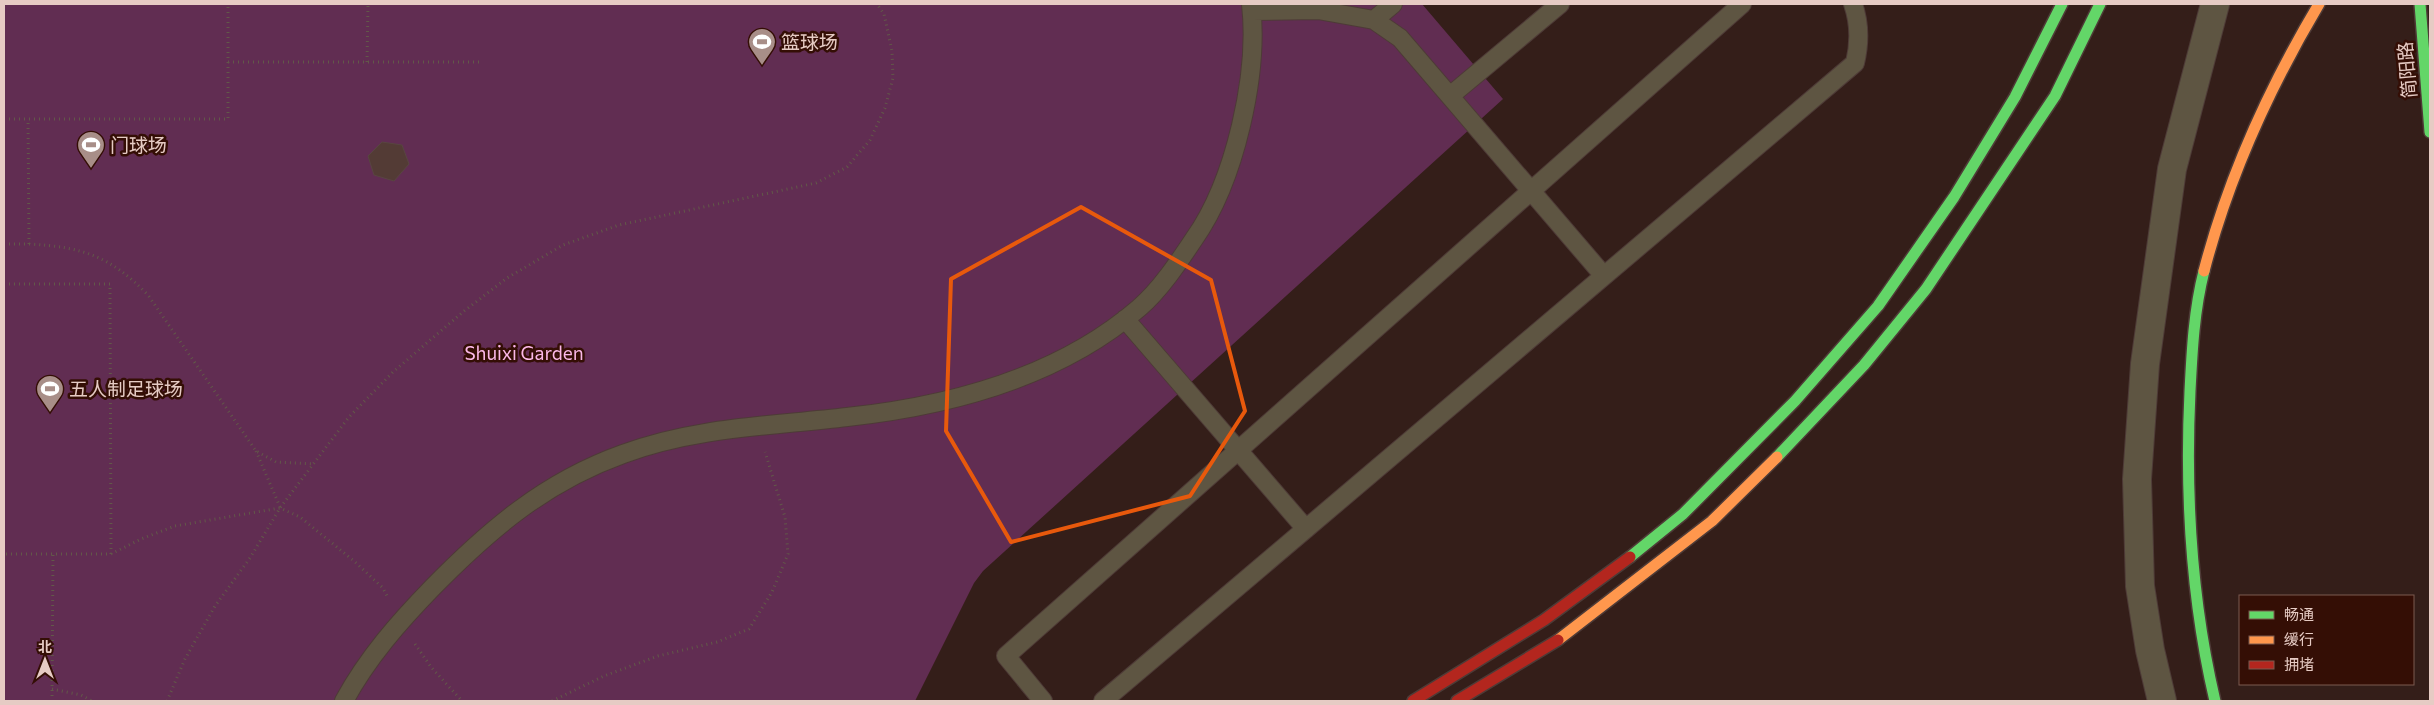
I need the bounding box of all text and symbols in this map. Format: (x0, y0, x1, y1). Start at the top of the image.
sports icon: 篮球场 (747, 27, 777, 66)
place label: 篮球场 (781, 30, 838, 53)
street label: 简阳路 (2393, 41, 2420, 99)
sports icon: ‌门球场‌ (76, 130, 106, 169)
place label: ‌门球场‌ (110, 133, 167, 156)
park label: Shuixi Garden (464, 341, 584, 364)
sports icon: 五人制足球场 (35, 374, 65, 413)
place label: 五人制足球场 (69, 377, 183, 400)
legend (2239, 595, 2414, 685)
text: 畅通 (2284, 605, 2314, 623)
text: 缓行 (2284, 630, 2314, 648)
north arrow (20, 635, 70, 685)
text: 北 (38, 638, 52, 655)
text: 拥堵 (2284, 655, 2314, 673)

